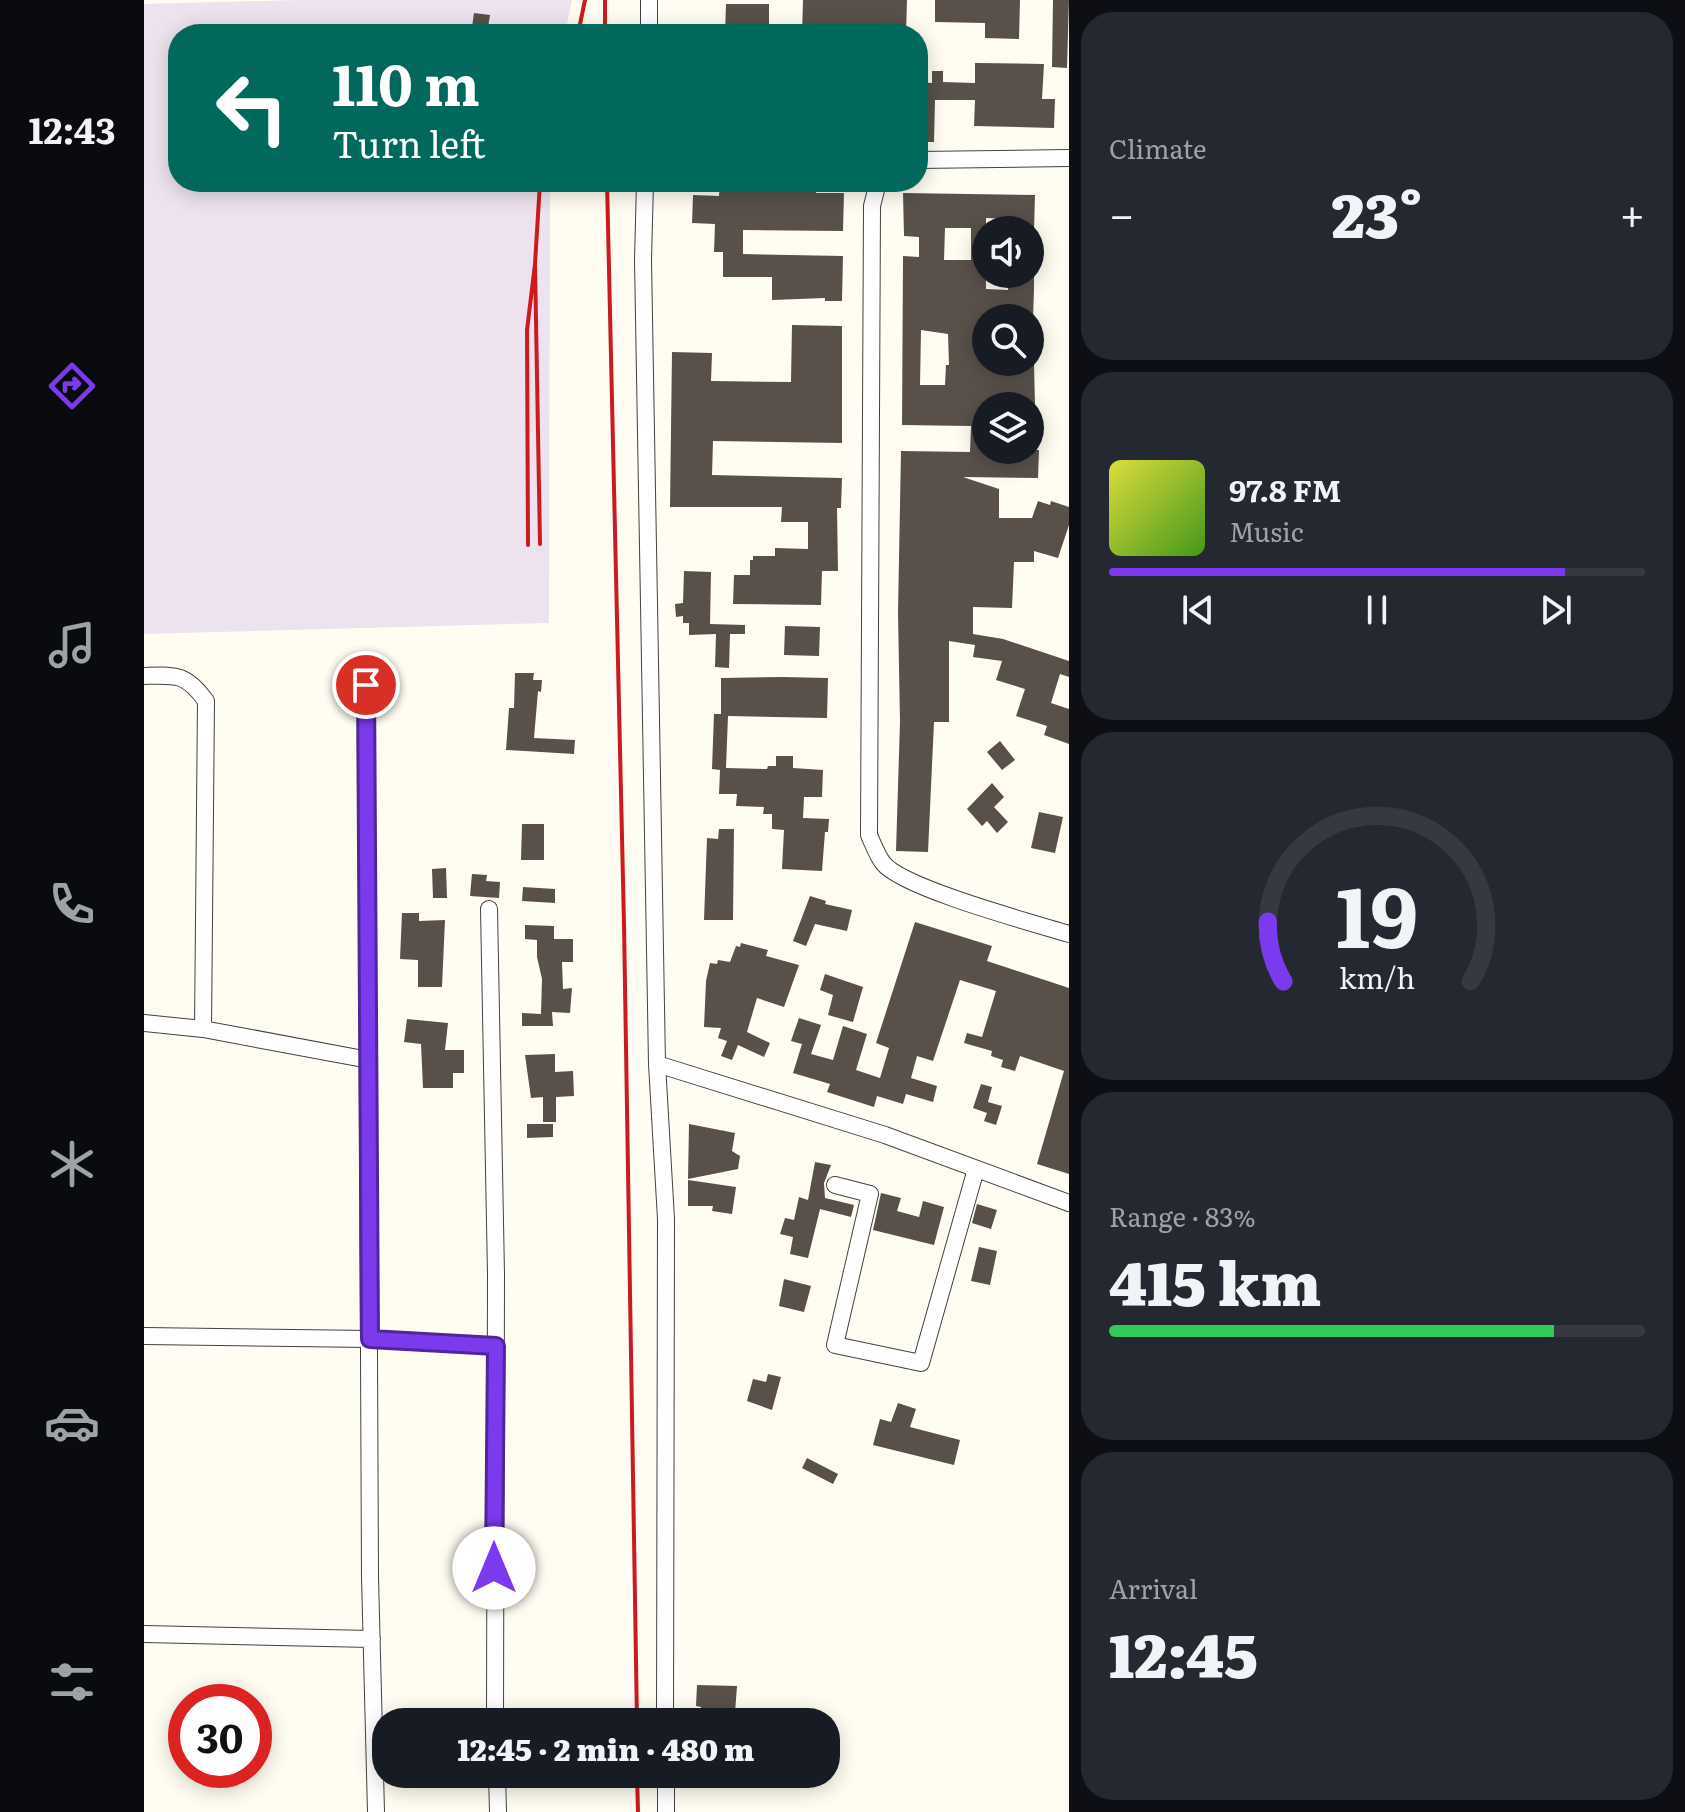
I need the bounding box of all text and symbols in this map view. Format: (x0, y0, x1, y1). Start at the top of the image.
text: 110 m (332, 40, 480, 123)
icon: left (200, 56, 304, 160)
text: 12:43 (28, 102, 116, 155)
text: Turn left (332, 116, 486, 169)
text: Climate (1109, 128, 1207, 167)
text: 23° (1331, 167, 1423, 256)
text: − (1109, 179, 1135, 245)
text: + (1619, 179, 1645, 245)
map controls (972, 216, 1044, 464)
button: sound (972, 216, 1044, 288)
button: search (972, 304, 1044, 376)
icon: directions (44, 358, 100, 414)
button: layers (972, 392, 1044, 464)
text: 97.8 FM (1229, 467, 1341, 511)
text: Music (1229, 511, 1304, 550)
icon: previous (1176, 588, 1220, 632)
icon: pause (1355, 588, 1399, 632)
icon: next (1534, 588, 1578, 632)
icon: music (44, 617, 100, 673)
pin (332, 651, 400, 719)
icon: arrive (344, 663, 388, 707)
text: 19 (1336, 850, 1418, 974)
icon: phone (44, 876, 100, 932)
text: km/h (1339, 955, 1415, 998)
icon: climate (44, 1136, 100, 1192)
text: Range · 83% (1109, 1196, 1256, 1235)
text: 415 km (1109, 1235, 1321, 1324)
icon: car (44, 1395, 100, 1451)
position arrow (452, 1526, 536, 1610)
text: Arrival (1109, 1568, 1198, 1607)
text: 12:45 (1109, 1607, 1258, 1696)
icon: filters (44, 1654, 100, 1710)
speed limit sign: 30 (168, 1684, 272, 1788)
text: 12:45 · 2 min · 480 m (458, 1726, 754, 1770)

